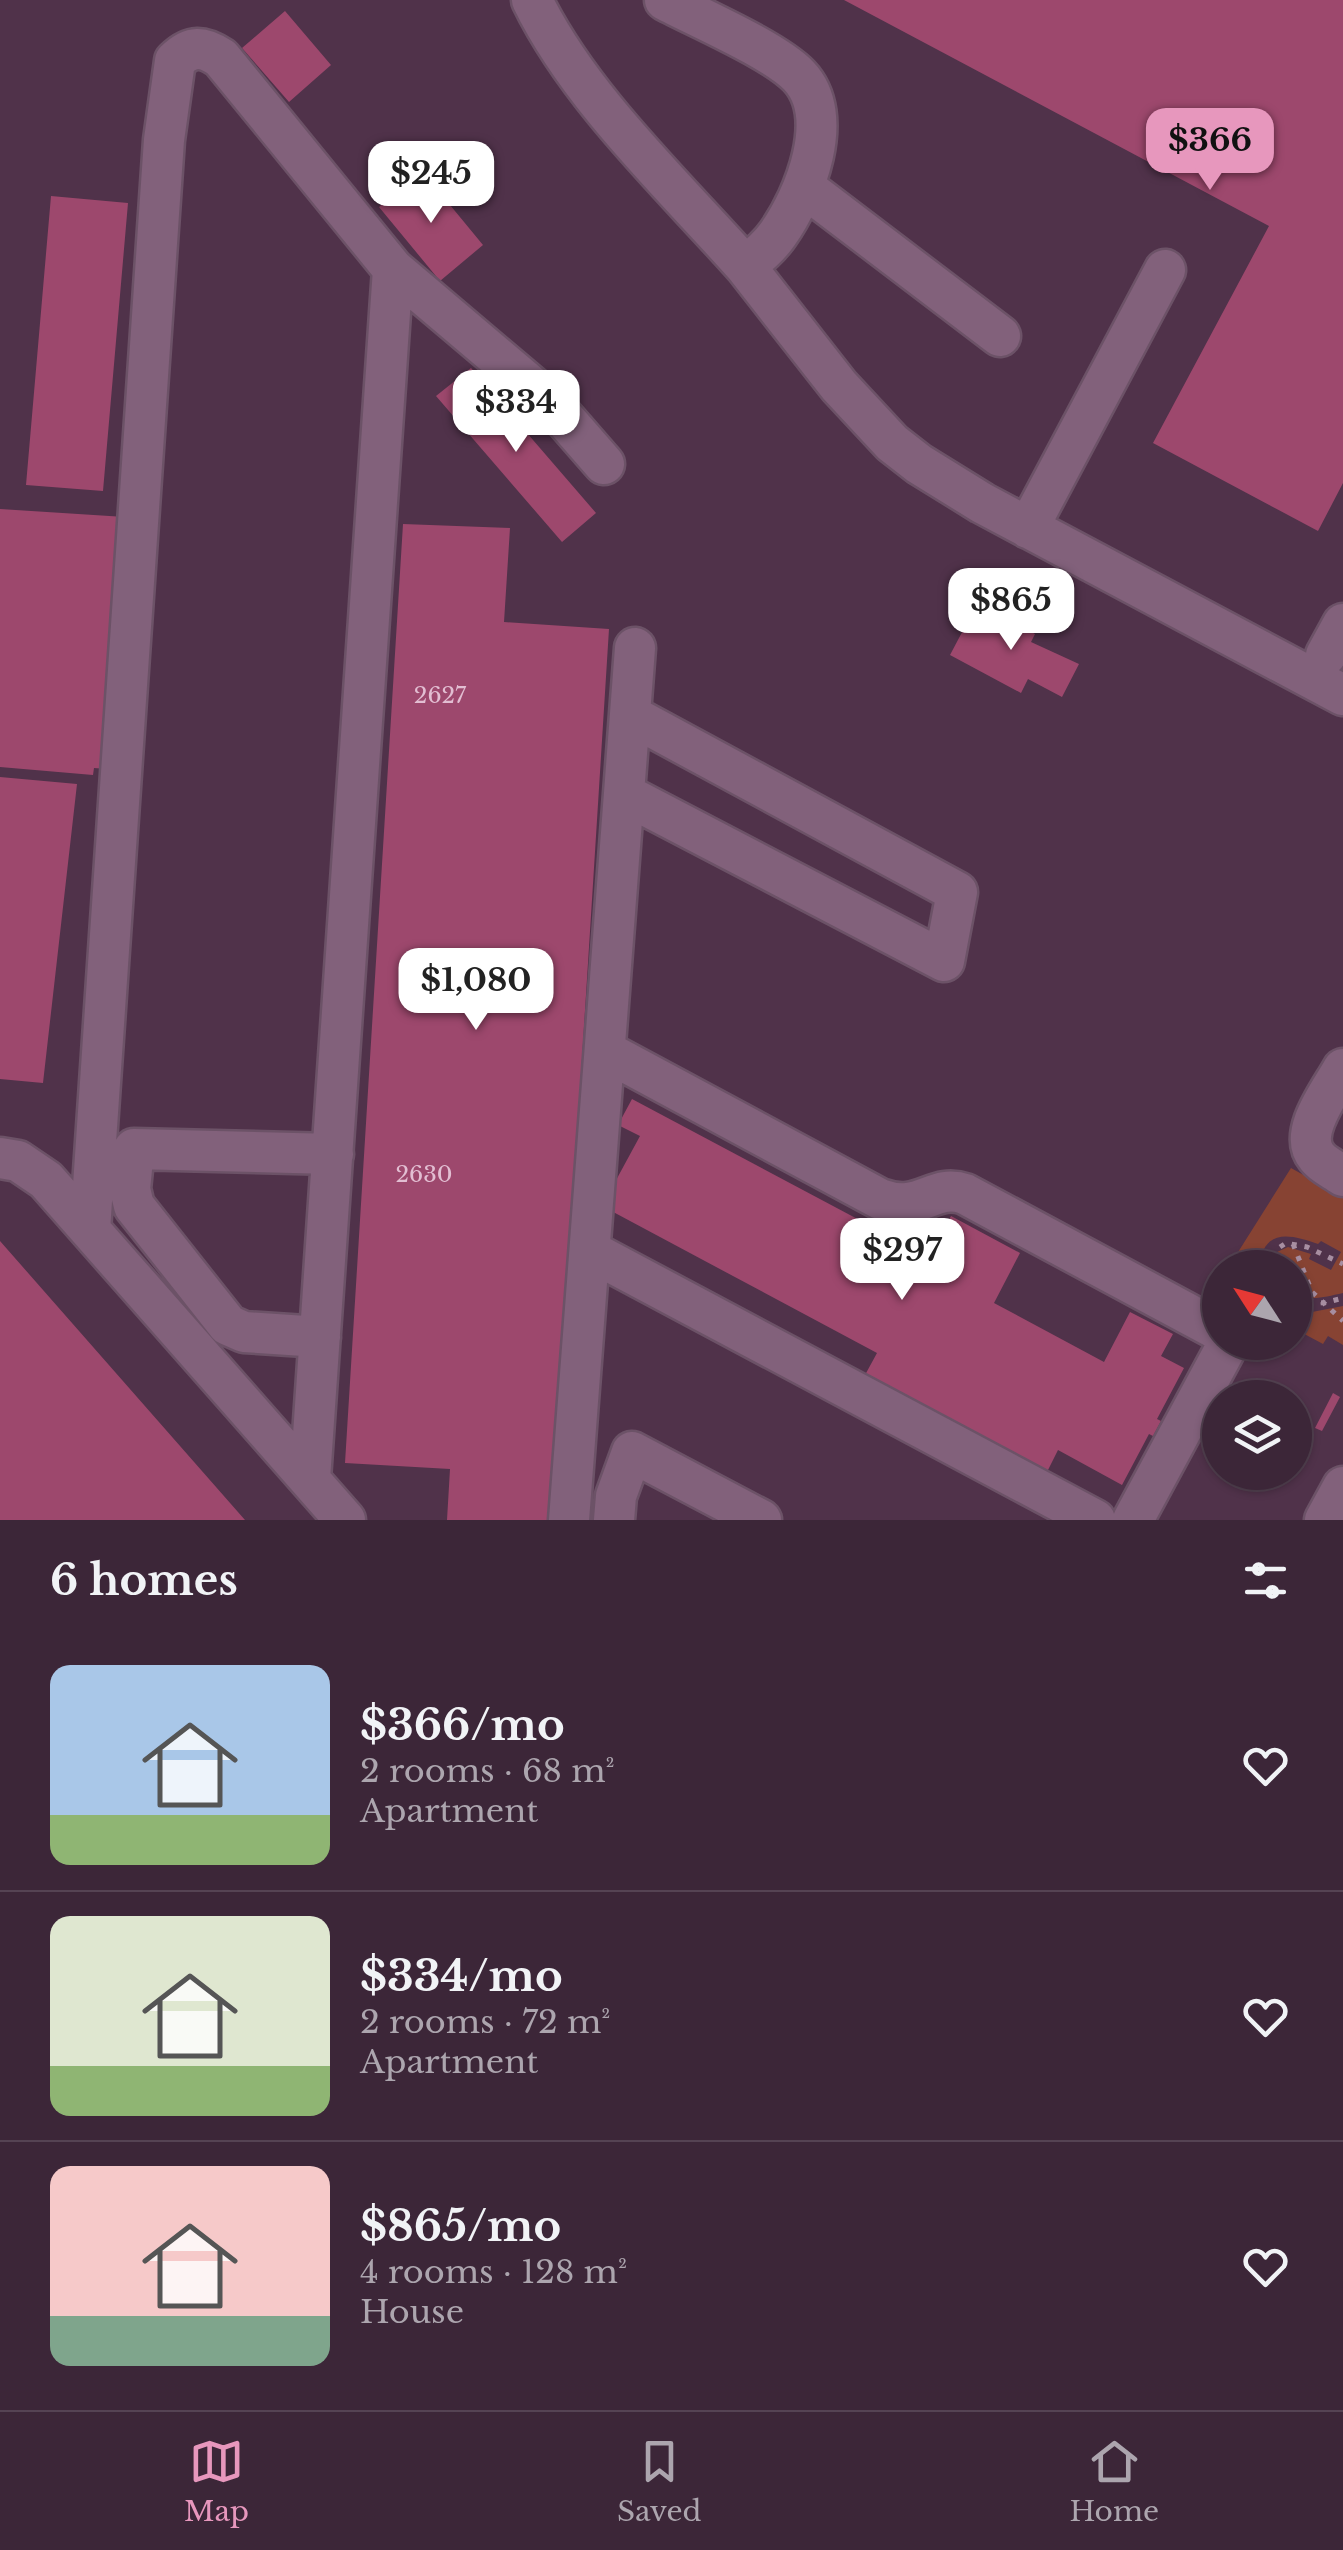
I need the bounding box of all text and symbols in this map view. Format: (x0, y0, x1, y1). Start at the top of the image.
pin: $366 (1151, 108, 1269, 193)
text: $366 (1168, 120, 1252, 160)
pin: $245 (372, 141, 490, 226)
text: $245 (390, 153, 472, 193)
pin: $334 (457, 370, 575, 455)
text: $334 (475, 382, 557, 422)
pin: $865 (952, 568, 1070, 653)
text: $865 (970, 580, 1052, 620)
house number: 2627 (414, 682, 467, 709)
pin: $1,080 (395, 948, 557, 1033)
text: $1,080 (421, 960, 531, 1000)
house number: 2630 (396, 1161, 452, 1188)
pin: $297 (843, 1218, 961, 1303)
text: $297 (862, 1230, 942, 1270)
north arrow (1202, 1250, 1312, 1360)
map controls (1202, 1250, 1312, 1490)
button: layers (1202, 1380, 1312, 1490)
icon: filters (1238, 1553, 1293, 1608)
text: 6 homes (50, 1554, 238, 1606)
text: $366/mo (360, 1699, 565, 1751)
icon: home (130, 1705, 250, 1825)
icon: heart (1238, 1738, 1293, 1793)
text: 2 rooms · 68 m² (360, 1751, 615, 1791)
text: Apartment (360, 1791, 538, 1831)
text: $334/mo (360, 1950, 563, 2002)
icon: home (130, 1956, 250, 2076)
icon: heart (1238, 1989, 1293, 2044)
text: 2 rooms · 72 m² (360, 2002, 610, 2042)
text: Apartment (360, 2042, 538, 2082)
text: $865/mo (360, 2200, 561, 2252)
icon: home (130, 2206, 250, 2326)
icon: heart (1238, 2239, 1293, 2294)
text: 4 rooms · 128 m² (360, 2252, 627, 2292)
text: House (360, 2292, 464, 2332)
tab: Map (184, 2434, 249, 2529)
tab: Saved (617, 2434, 701, 2529)
tab: Home (1069, 2434, 1159, 2529)

